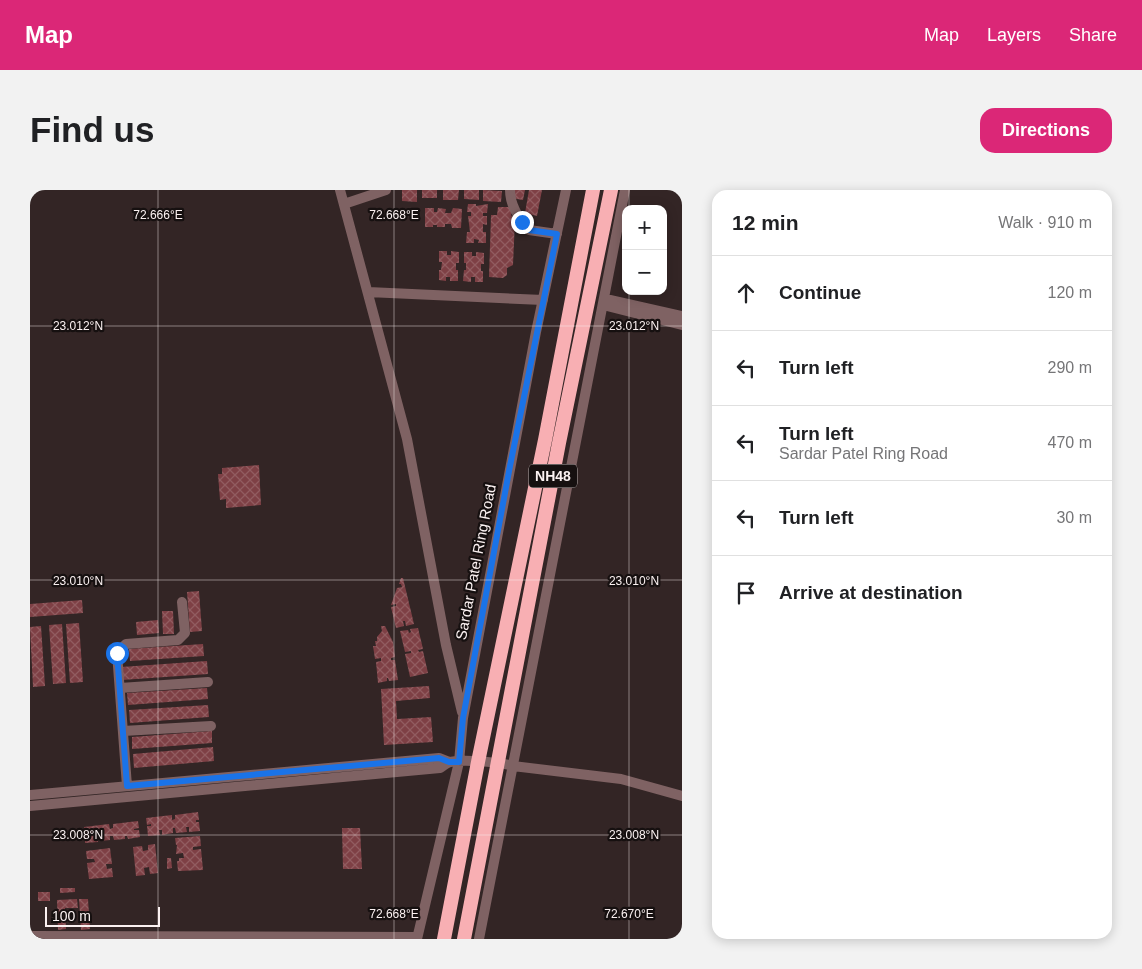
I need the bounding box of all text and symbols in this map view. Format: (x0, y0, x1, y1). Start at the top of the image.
text: Map (25, 21, 73, 48)
text: Map (924, 25, 959, 45)
text: Layers (987, 25, 1041, 45)
text: Share (1069, 25, 1117, 45)
button: Directions (980, 108, 1112, 153)
text: Find us (30, 110, 154, 149)
map controls (622, 205, 667, 295)
button: + (622, 205, 667, 250)
text: 72.666°E (133, 208, 183, 222)
text: 72.668°E (369, 208, 419, 222)
route end (511, 211, 534, 234)
text: 12 min (732, 211, 799, 234)
text: Walk · 910 m (998, 214, 1092, 231)
button: − (622, 250, 667, 295)
icon: ahead (732, 279, 760, 307)
text: Continue (779, 282, 861, 303)
text: 120 m (1048, 284, 1092, 301)
text: 23.012°N (53, 319, 103, 333)
text: 23.012°N (609, 319, 659, 333)
icon: left (732, 354, 760, 382)
text: Turn left (779, 357, 854, 378)
text: 290 m (1048, 359, 1092, 376)
text: Turn left (779, 423, 854, 444)
icon: left (732, 429, 760, 457)
text: 470 m (1048, 434, 1092, 451)
text: Sardar Patel Ring Road (779, 445, 948, 462)
road number: NH48 (529, 464, 577, 488)
street label: Sardar Patel Ring Road (452, 483, 499, 641)
icon: left (732, 504, 760, 532)
text: Turn left (779, 507, 854, 528)
text: 30 m (1056, 509, 1092, 526)
text: 23.010°N (53, 574, 103, 588)
text: 23.010°N (609, 574, 659, 588)
icon: arrive (732, 579, 760, 607)
text: Arrive at destination (779, 582, 963, 603)
route start (106, 642, 129, 665)
text: 23.008°N (53, 828, 103, 842)
text: 23.008°N (609, 828, 659, 842)
scale bar (45, 904, 160, 927)
text: 72.668°E (369, 907, 419, 921)
text: 72.670°E (604, 907, 654, 921)
text: 100 m (52, 908, 91, 924)

